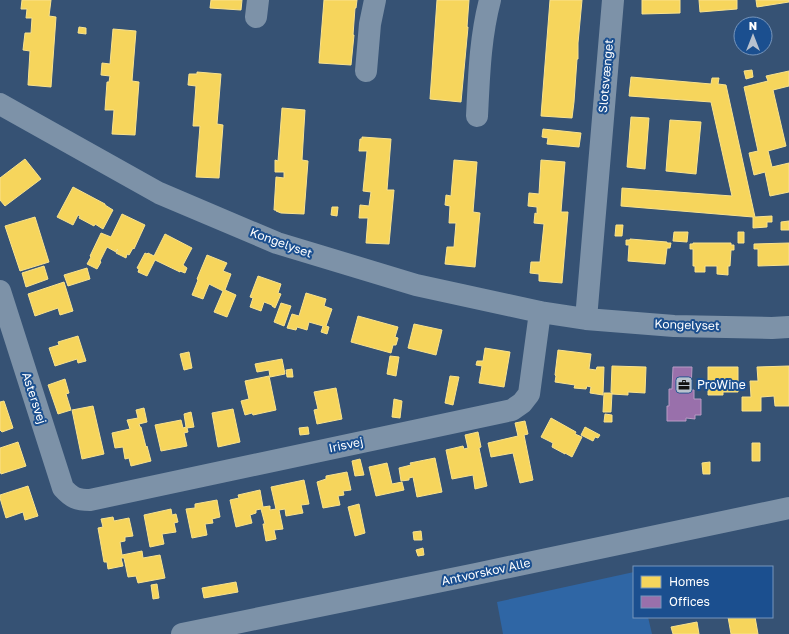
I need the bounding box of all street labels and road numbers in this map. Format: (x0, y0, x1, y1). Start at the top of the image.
street label: Slotsvænget (595, 38, 616, 113)
street label: Kongelyset (248, 224, 315, 261)
street label: Kongelyset (654, 316, 720, 333)
street label: Astersvej (19, 370, 50, 426)
street label: Irisvej (327, 434, 364, 455)
street label: Antvorskov Alle (440, 555, 532, 588)

